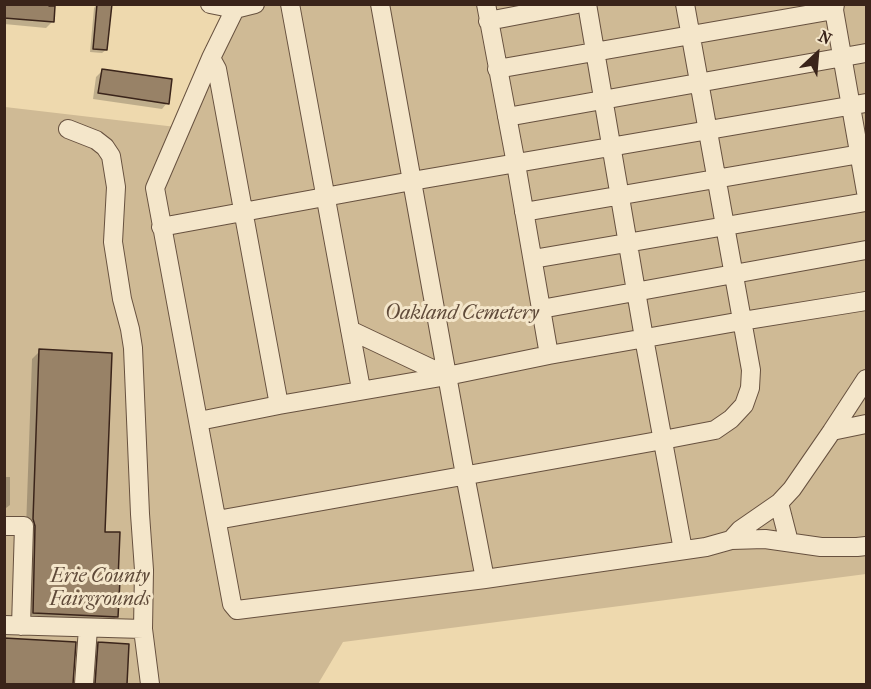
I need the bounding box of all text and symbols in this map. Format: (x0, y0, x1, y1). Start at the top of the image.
north arrow (787, 24, 847, 84)
text: N (815, 26, 835, 49)
park label: Oakland Cemetery (385, 302, 539, 326)
park label: Erie County Fairgrounds (50, 565, 150, 612)

